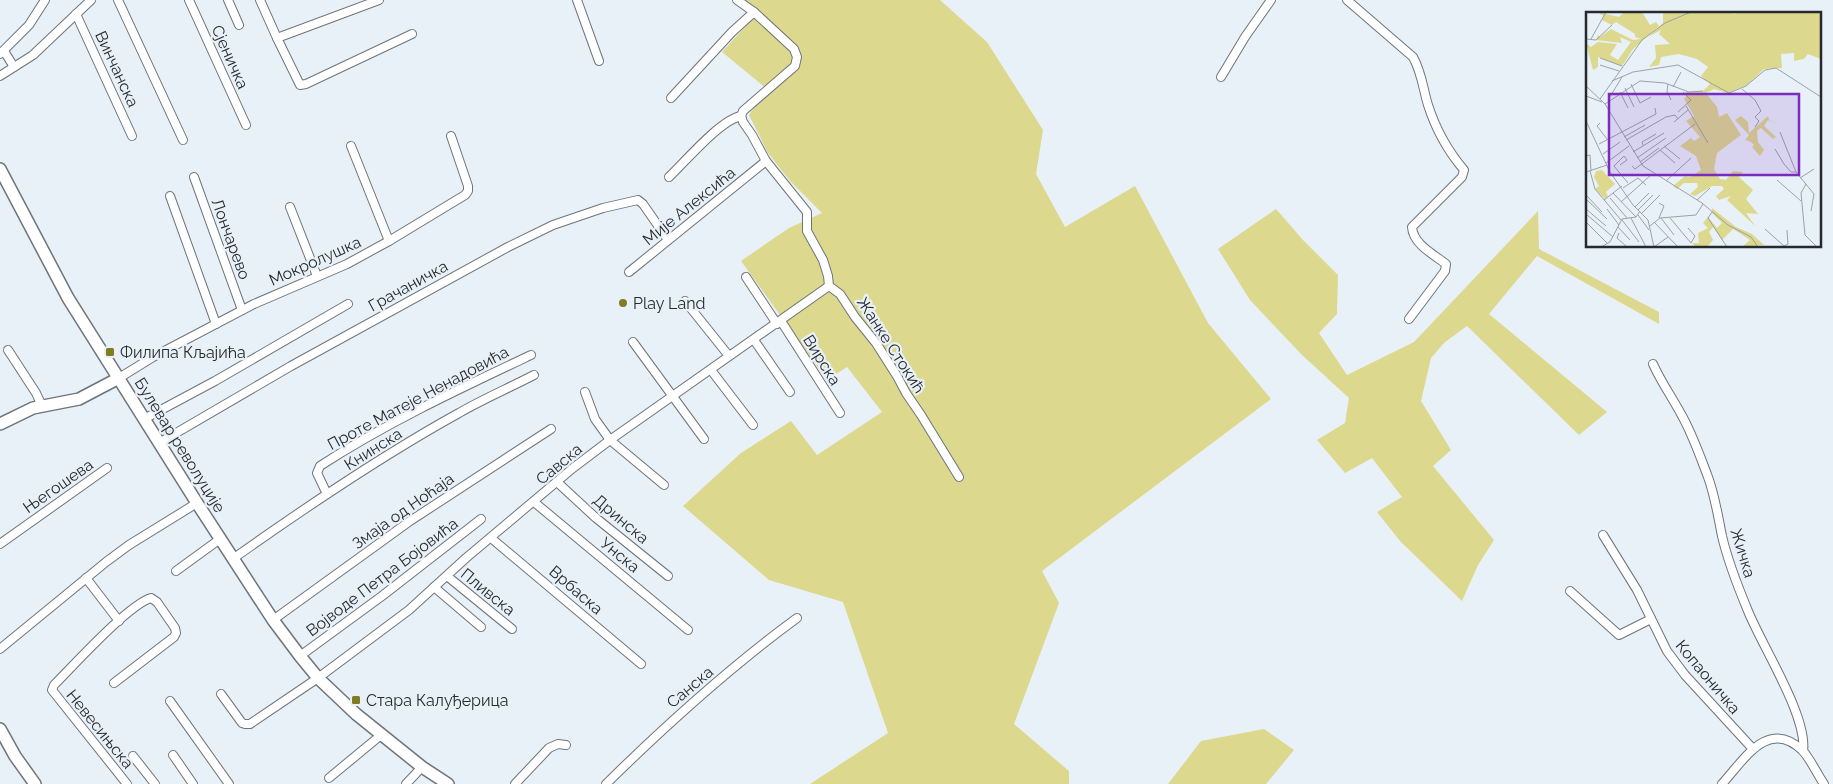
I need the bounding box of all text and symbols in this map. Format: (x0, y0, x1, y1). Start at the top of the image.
inset map (1586, 12, 1820, 248)
street label: Сјеничка (207, 22, 253, 92)
street label: Винчанска (91, 28, 143, 110)
street label: Мије Алексића (639, 163, 739, 249)
street label: Лончарево (208, 196, 254, 282)
street label: Мокролушка (266, 232, 364, 290)
street label: Грачаничка (365, 256, 451, 316)
street label: Жанке Стокић (853, 293, 929, 397)
place label: Play Land (633, 294, 705, 313)
marker: Play Land (617, 297, 629, 309)
street label: Вирска (799, 331, 845, 389)
street label: Проте Матеје Ненадовића (324, 342, 512, 454)
place label: Филипа Кљајића (120, 343, 246, 362)
marker: Филипа Кљајића (104, 346, 116, 358)
street label: Булевар револуције (131, 374, 229, 516)
street label: Книнска (341, 424, 405, 474)
street label: Савска (532, 439, 586, 489)
street label: Његошева (19, 455, 97, 517)
street label: Змаја од Ноћаја (349, 469, 457, 553)
street label: Дринска (589, 490, 653, 548)
street label: Војводе Петра Бојовића (302, 514, 462, 640)
street label: Жичка (1727, 526, 1759, 580)
street label: Унска (597, 533, 643, 577)
street label: Врбаска (545, 562, 607, 618)
street label: Пливска (457, 564, 519, 620)
street label: Копаоничка (1672, 636, 1744, 718)
street label: Санска (663, 662, 717, 712)
street label: Невесињска (62, 686, 138, 772)
place label: Стара Калуђерица (366, 691, 508, 710)
marker: Стара Калуђерица (350, 694, 362, 706)

